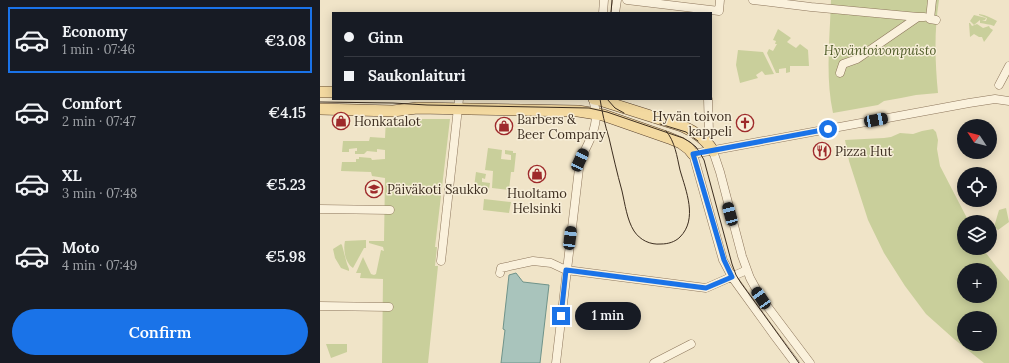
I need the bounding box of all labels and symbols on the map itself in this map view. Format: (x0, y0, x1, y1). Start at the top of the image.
park label: Hyväntoivonpuisto (824, 42, 936, 59)
place label: Hyvän toivon kappeli (652, 108, 732, 140)
shop icon: Honkatalot (331, 111, 351, 131)
place label: Barbers & Beer Company (517, 111, 606, 143)
car (863, 112, 889, 128)
place label: Honkatalot (354, 113, 421, 130)
church icon: Hyvän toivon kappeli (735, 113, 755, 133)
shop icon: Barbers & Beer Company (494, 116, 514, 136)
north arrow (957, 119, 997, 159)
route start (819, 120, 837, 138)
restaurant icon: Pizza Hut (812, 141, 832, 161)
place label: Pizza Hut (835, 143, 893, 160)
car (569, 147, 591, 173)
shop icon: Huoltamo Helsinki (527, 164, 547, 184)
school or university icon: Päiväkoti Saukko (364, 179, 384, 199)
place label: Päiväkoti Saukko (387, 181, 489, 198)
place label: Huoltamo Helsinki (507, 185, 567, 217)
car (721, 201, 739, 227)
car (563, 225, 577, 251)
car (749, 285, 773, 311)
callout: 1 min (575, 302, 641, 330)
route end (552, 307, 570, 325)

